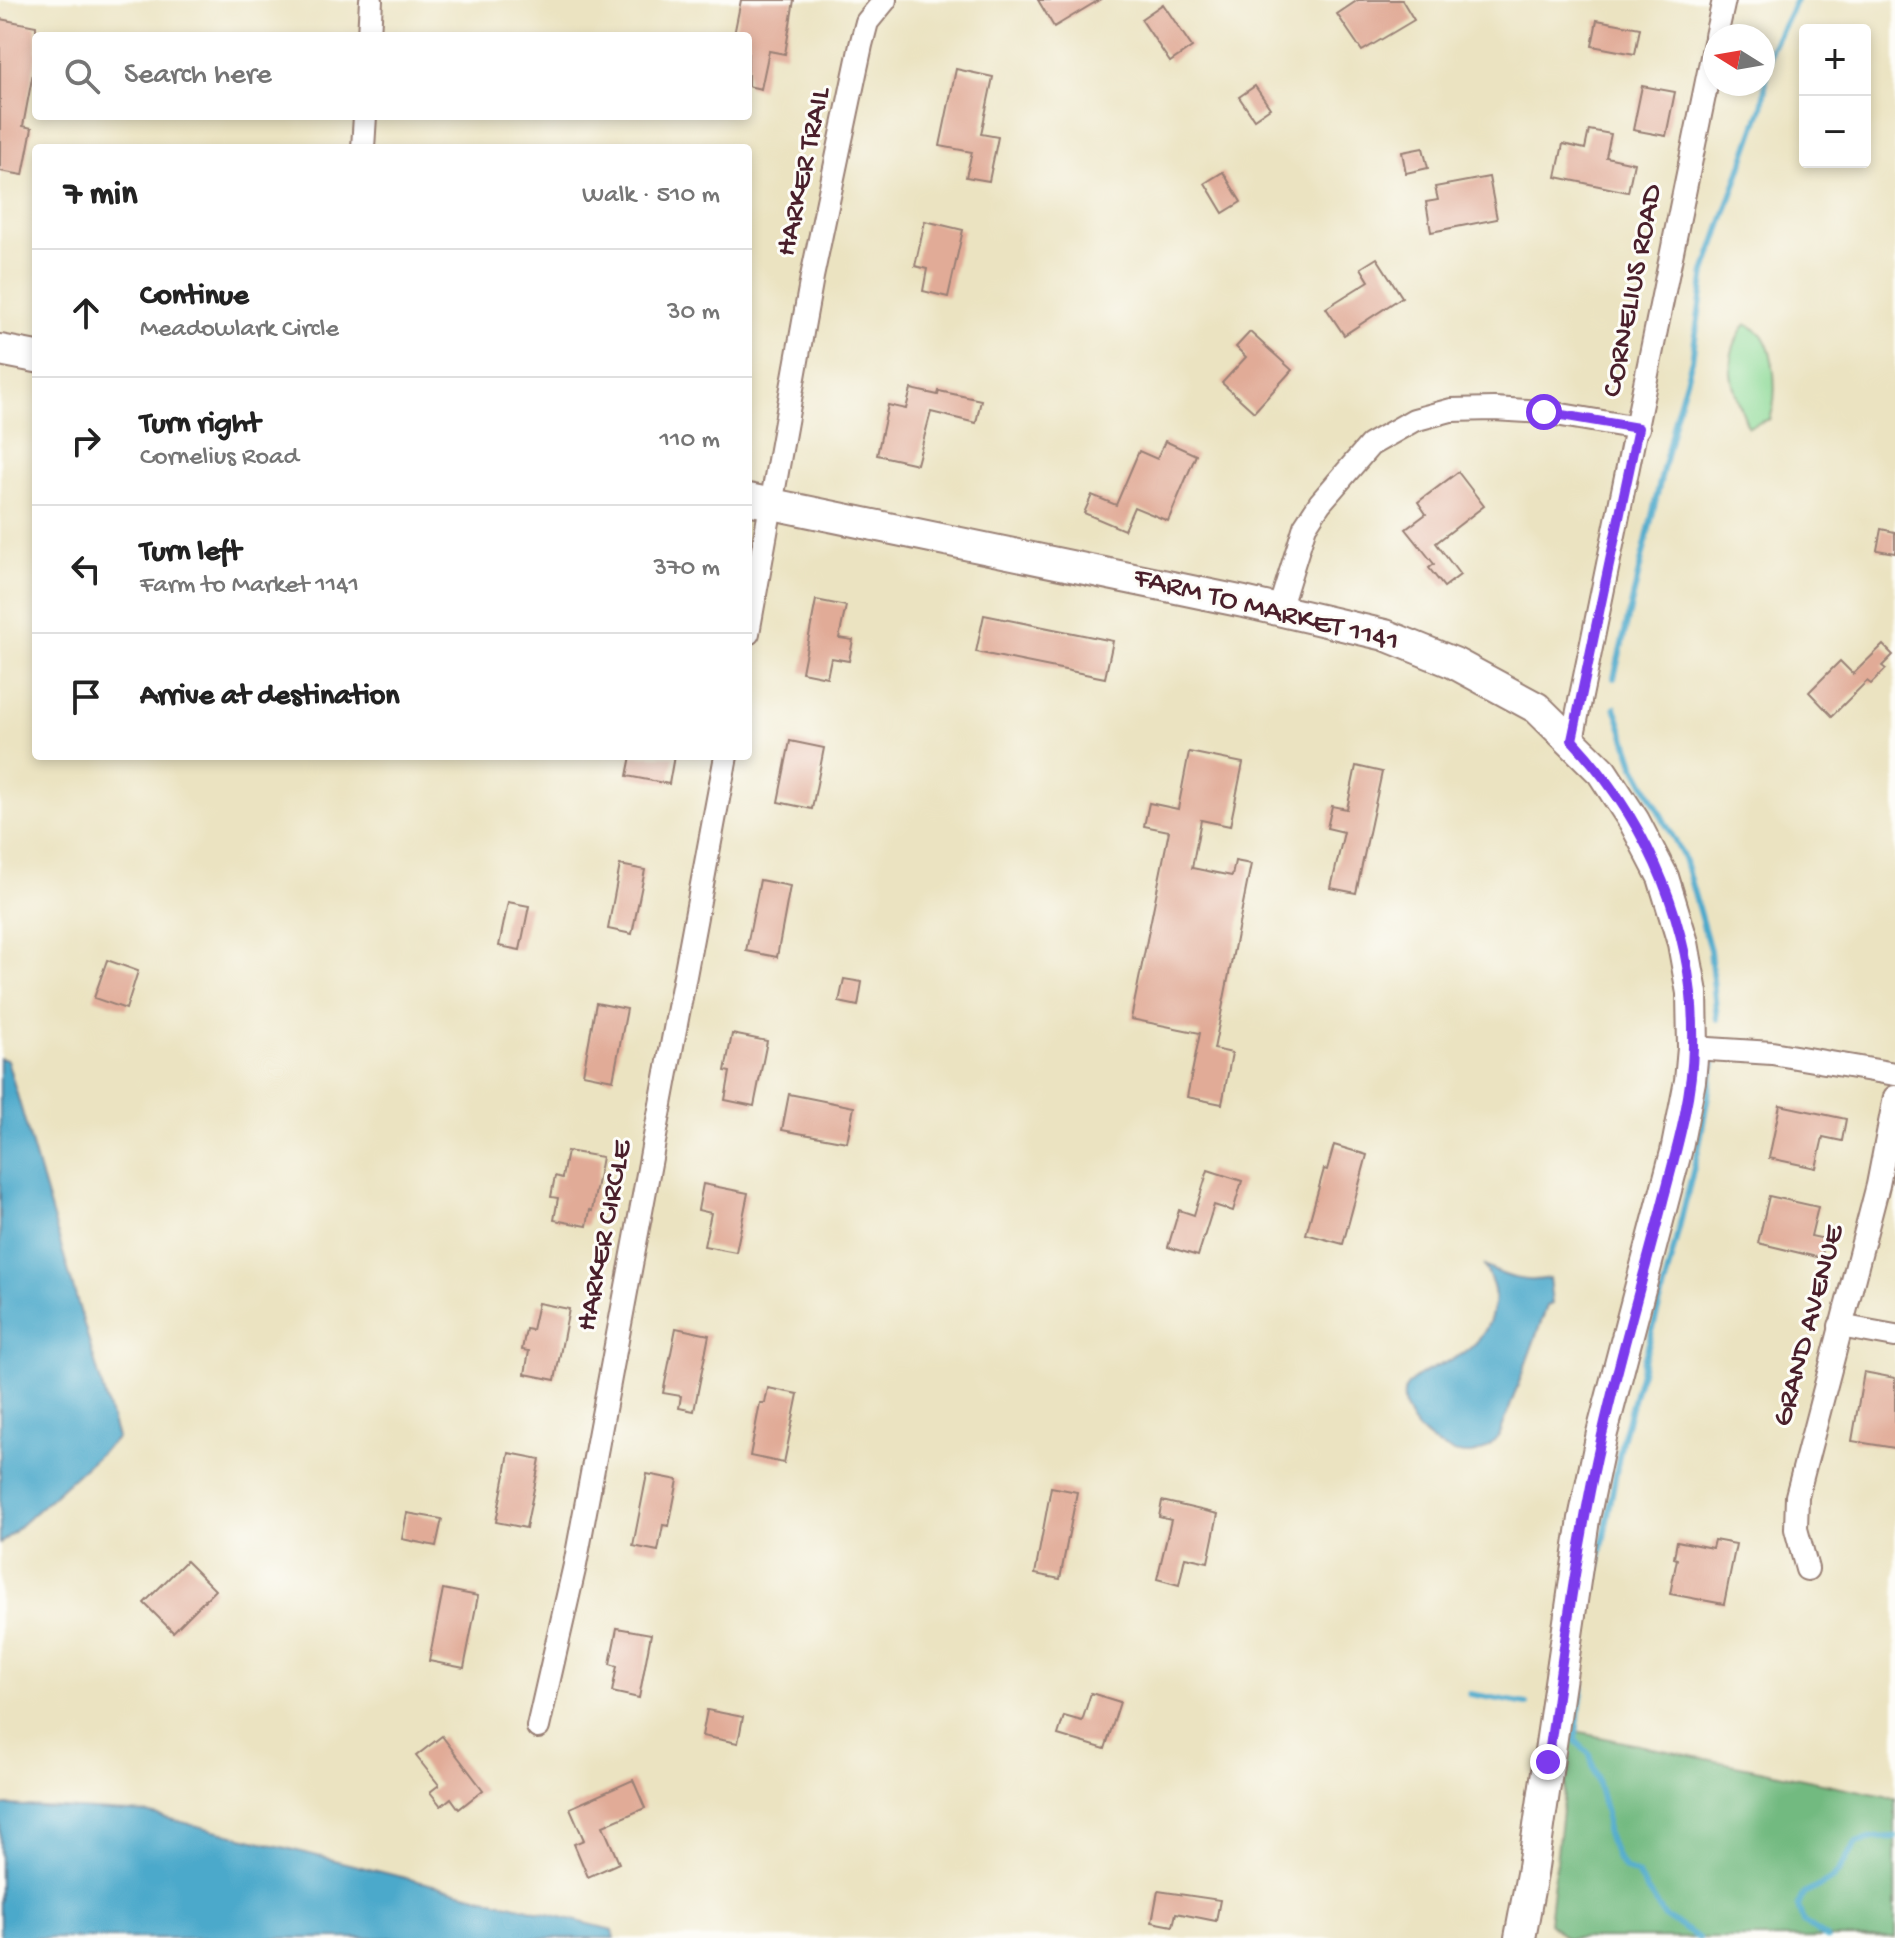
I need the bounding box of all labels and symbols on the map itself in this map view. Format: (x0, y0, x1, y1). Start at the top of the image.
north arrow (1703, 24, 1775, 96)
street label: HARKER TRAIL (770, 83, 840, 260)
street label: CORNELIUS ROAD (1596, 181, 1672, 400)
route start (1526, 394, 1562, 430)
street label: FARM TO MARKET 1141 (1129, 561, 1402, 661)
street label: HARKER CIRCLE (570, 1136, 642, 1334)
street label: GRAND AVENUE (1766, 1220, 1854, 1431)
route end (1530, 1744, 1566, 1780)

